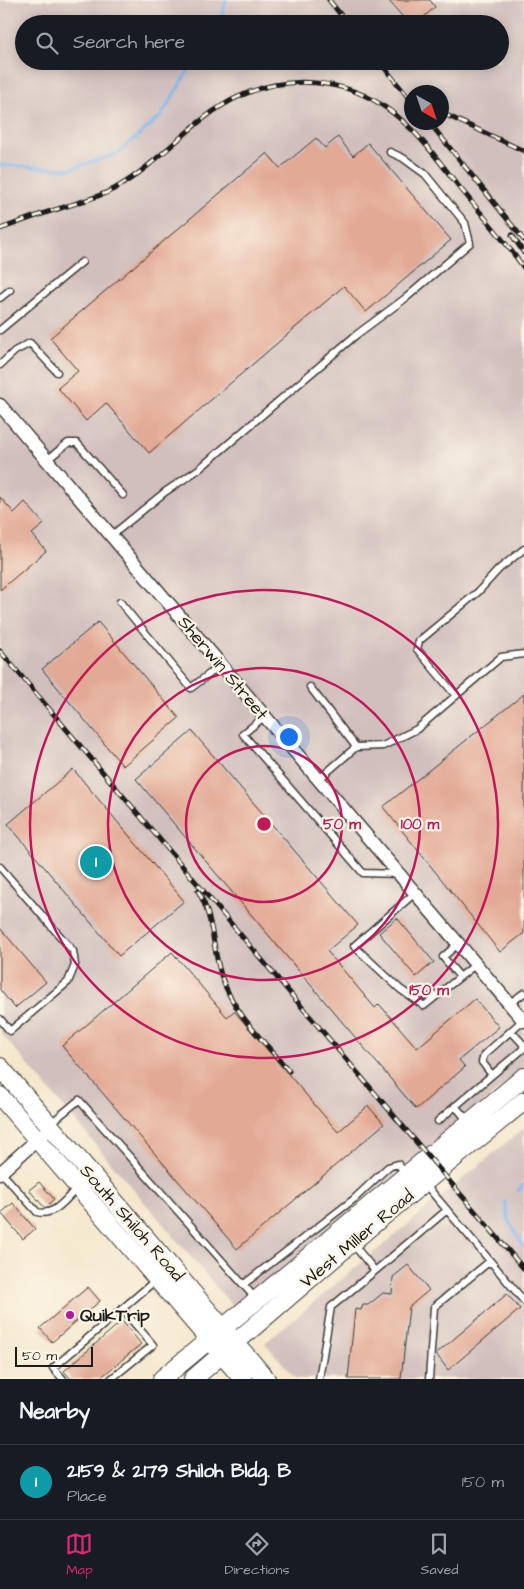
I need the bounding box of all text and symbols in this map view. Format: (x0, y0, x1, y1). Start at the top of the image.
search box (15, 15, 509, 70)
icon: search (33, 29, 61, 57)
text: Search here (73, 29, 185, 56)
north arrow (404, 85, 449, 130)
street label: Sherwin Street (172, 610, 275, 726)
your location (276, 724, 302, 750)
text: 50 m (323, 814, 361, 835)
text: 100 m (401, 814, 440, 835)
centre of rings (255, 815, 273, 833)
pin: 1 (80, 843, 112, 881)
text: 150 m (409, 980, 449, 1001)
street label: South Shiloh Road (74, 1159, 190, 1287)
street label: West Miller Road (295, 1184, 419, 1294)
place label: QuikTrip (80, 1303, 150, 1328)
marker: QuikTrip (64, 1309, 76, 1321)
scale bar (15, 1344, 92, 1367)
text: 50 m (22, 1346, 57, 1366)
text: Nearby (20, 1397, 90, 1426)
text: 2159 & 2179 Shiloh Bldg. B (67, 1458, 291, 1485)
text: 1 (35, 1471, 37, 1493)
text: 150 m (462, 1471, 504, 1493)
text: Place (67, 1485, 107, 1507)
tab: Map (65, 1530, 93, 1580)
tab: Directions (224, 1530, 289, 1580)
tab: Saved (420, 1530, 459, 1580)

